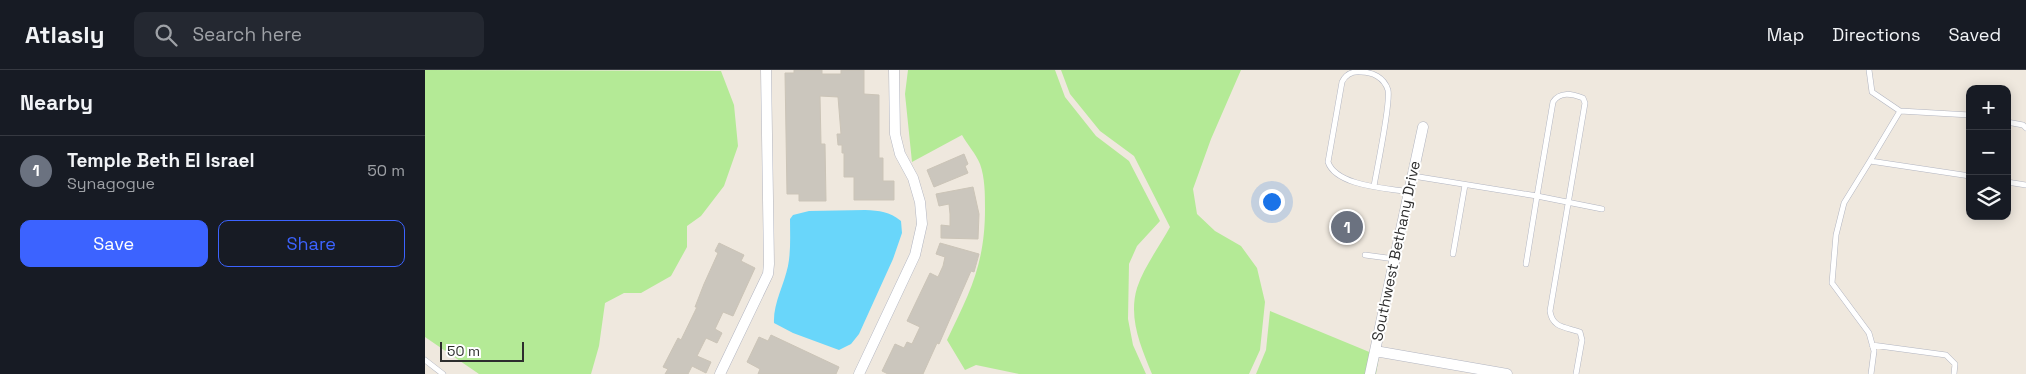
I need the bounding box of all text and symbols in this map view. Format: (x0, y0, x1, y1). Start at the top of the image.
search box (134, 12, 484, 57)
text: Atlasly (25, 19, 104, 50)
icon: search (152, 21, 180, 49)
text: Search here (192, 22, 302, 47)
text: Map (1767, 23, 1804, 46)
text: Directions (1832, 23, 1921, 46)
text: Saved (1949, 23, 2001, 46)
map controls (1966, 85, 2011, 220)
button: + (1966, 85, 2011, 130)
text: Nearby (20, 89, 93, 116)
button: − (1966, 130, 2011, 175)
text: Temple Beth El Israel (67, 148, 255, 173)
street label: Southwest Bethany Drive (1367, 159, 1424, 343)
text: 1 (32, 160, 40, 181)
text: 50 m (367, 160, 405, 181)
text: Synagogue (67, 173, 155, 194)
button: layers (1966, 175, 2011, 220)
your location (1259, 189, 1285, 215)
pin: 1 (1331, 208, 1363, 246)
button: Save (20, 220, 208, 267)
button: Share (218, 220, 405, 267)
scale bar (440, 339, 524, 362)
text: 50 m (447, 342, 480, 360)

